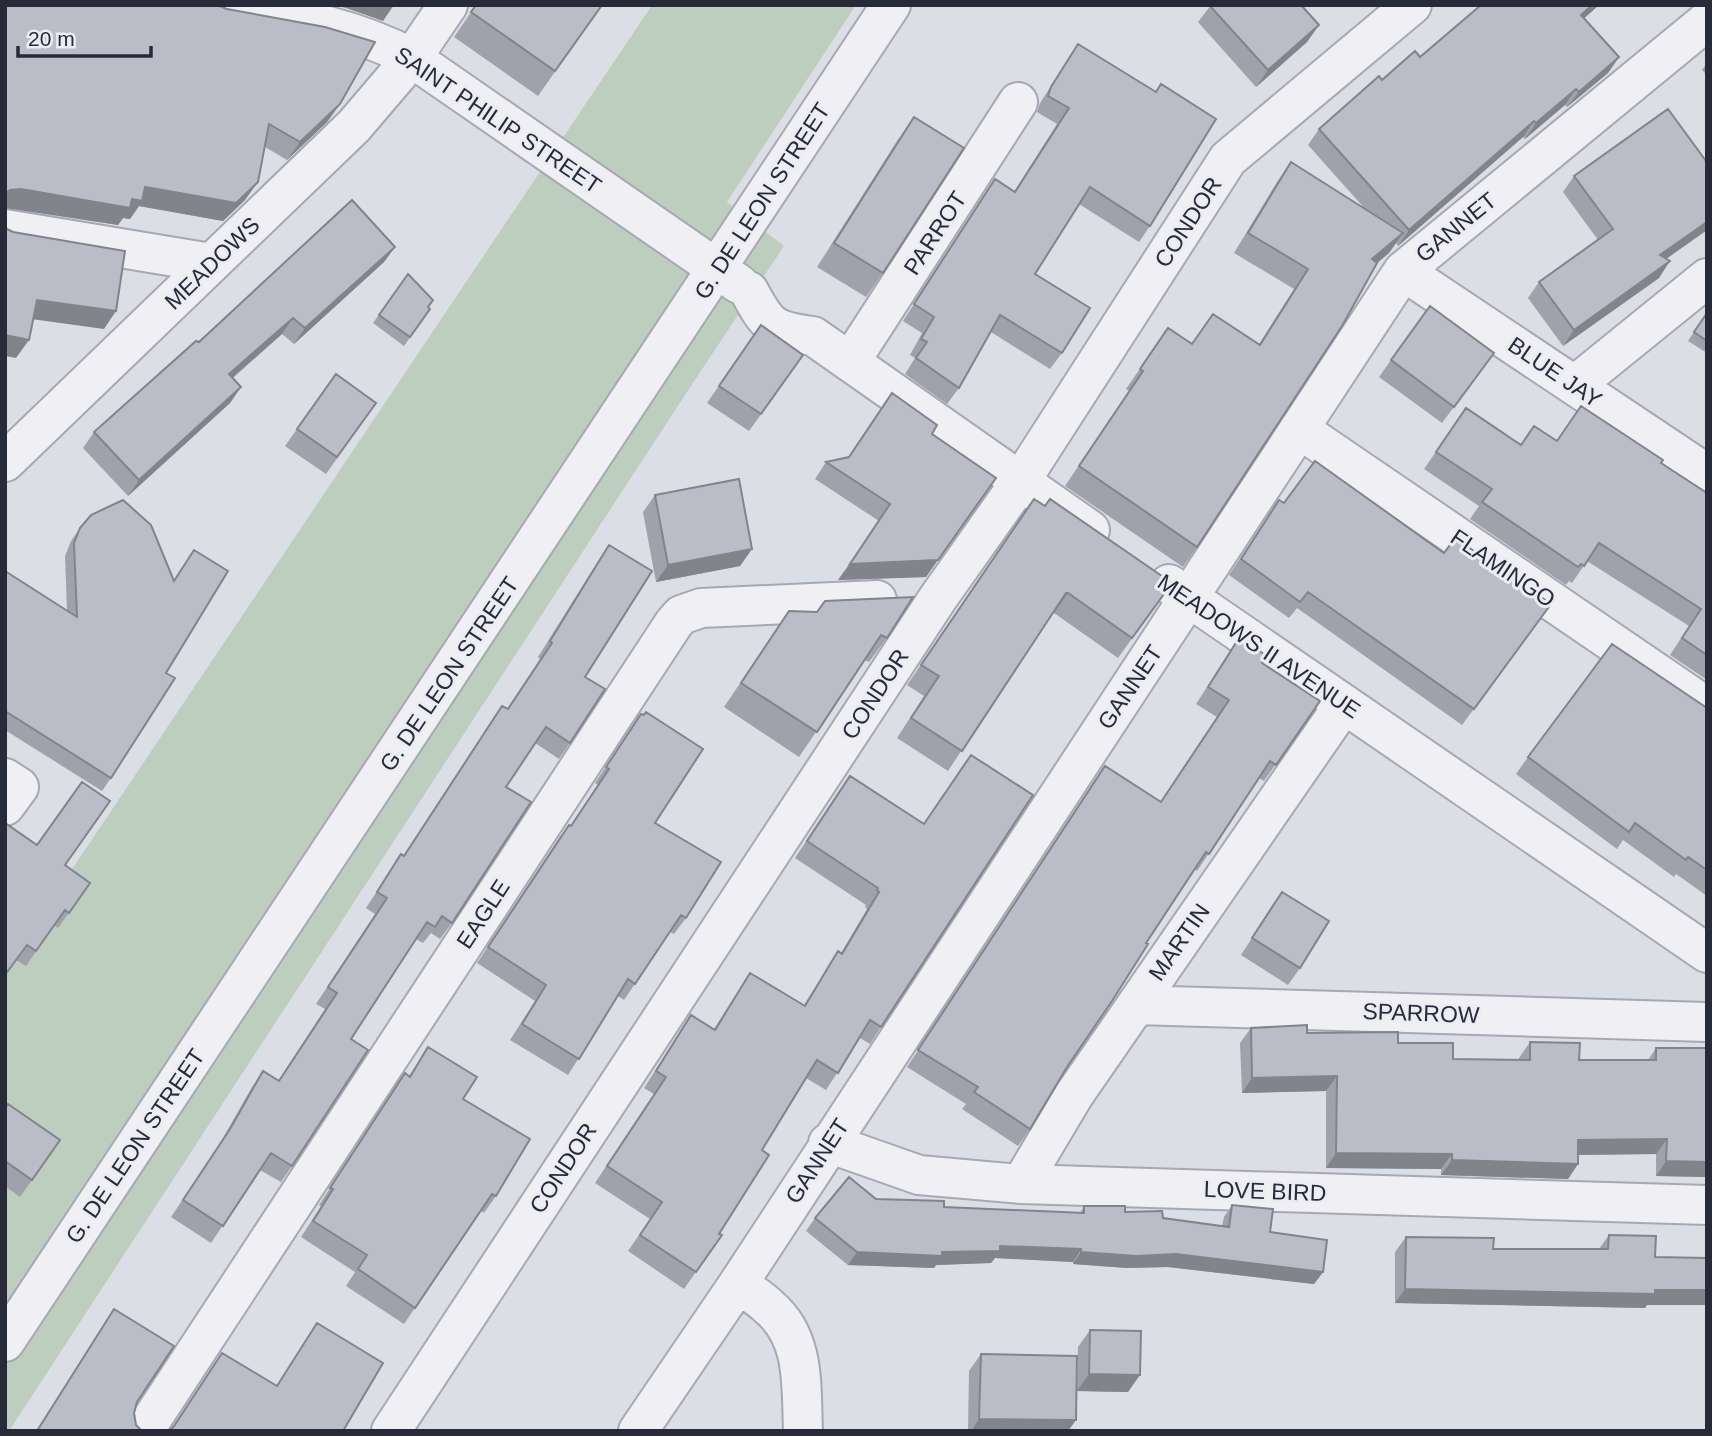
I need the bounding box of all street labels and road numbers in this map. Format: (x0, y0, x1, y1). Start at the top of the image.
street label: SAINT PHILIP STREET (390, 41, 606, 199)
street label: G. DE LEON STREET (689, 98, 835, 304)
street label: CONDOR (1149, 172, 1227, 272)
street label: PARROT (898, 186, 972, 280)
street label: GANNET (1411, 187, 1501, 267)
street label: MEADOWS (159, 211, 265, 315)
street label: BLUE JAY (1503, 331, 1607, 413)
street label: FLAMINGO (1446, 524, 1560, 612)
street label: MEADOWS II AVENUE (1153, 569, 1365, 723)
street label: G. DE LEON STREET (374, 572, 524, 776)
street label: GANNET (1092, 640, 1168, 734)
street label: CONDOR (836, 644, 914, 744)
street label: EAGLE (451, 875, 515, 953)
street label: MARTIN (1143, 899, 1215, 985)
street label: SPARROW (1362, 998, 1480, 1028)
street label: G. DE LEON STREET (60, 1044, 210, 1248)
street label: GANNET (780, 1114, 854, 1208)
street label: CONDOR (524, 1118, 602, 1218)
street label: LOVE BIRD (1203, 1176, 1327, 1206)

